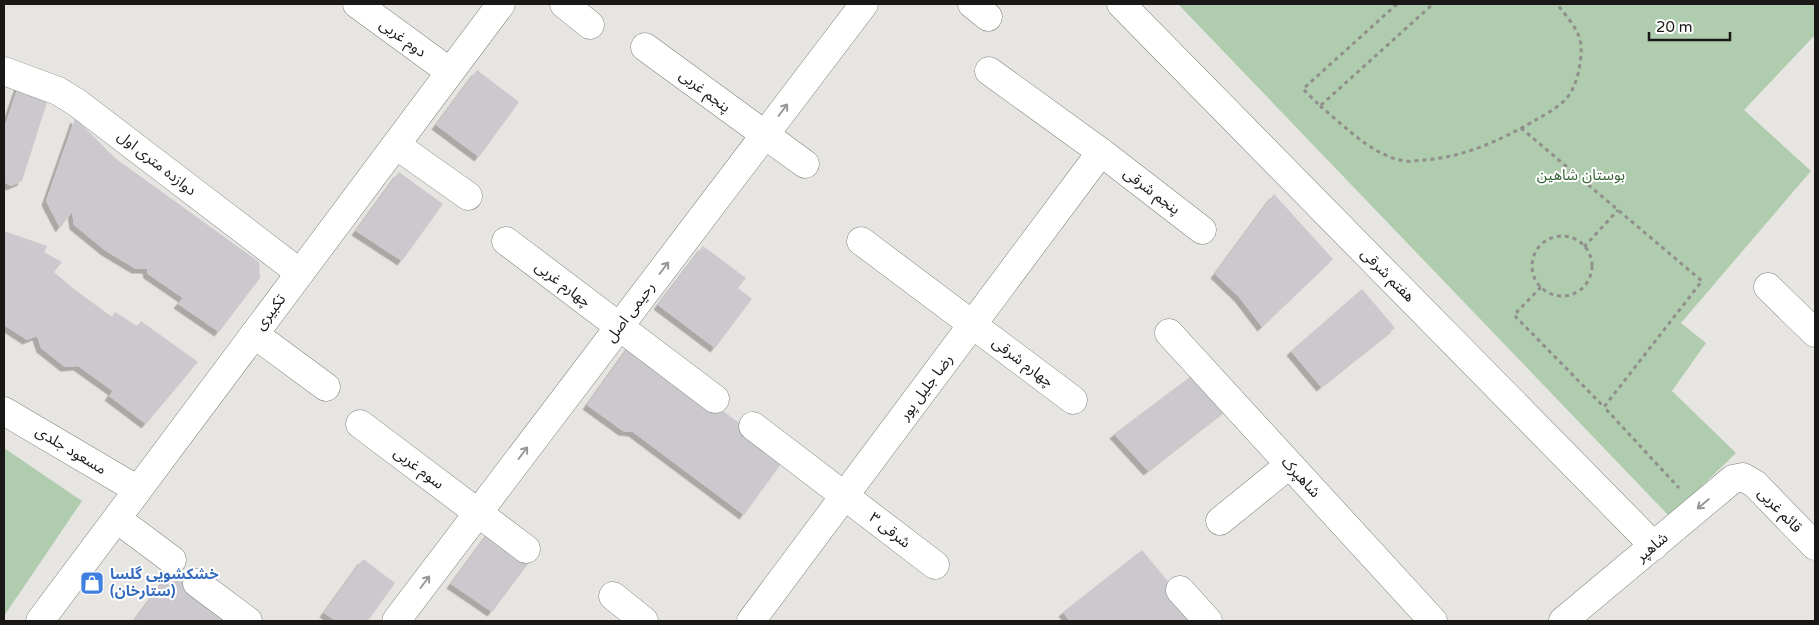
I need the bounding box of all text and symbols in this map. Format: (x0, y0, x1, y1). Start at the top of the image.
scale bar (1649, 10, 1730, 42)
street label: دوم غربی (375, 15, 430, 63)
text: 20 m (1656, 18, 1693, 36)
street label: پنجم غربی (675, 66, 734, 118)
one-way arrow (778, 104, 789, 117)
street label: دوازده متری اول (114, 127, 200, 199)
street label: پنجم شرقی (1119, 164, 1184, 220)
park label: بوستان شاهین (1537, 166, 1625, 184)
street label: هفتم شرقی (1356, 244, 1419, 307)
street label: چهارم غربی (530, 257, 594, 312)
one-way arrow (659, 261, 669, 275)
street label: رحیمی اصل (601, 278, 659, 346)
street label: تکبیری (251, 291, 289, 333)
street label: چهارم شرقی (988, 333, 1057, 393)
street label: رضا جلیل پور (895, 351, 957, 425)
street label: مسعود جلدی (32, 422, 110, 478)
street label: سوم غربی (389, 443, 448, 494)
one-way arrow (518, 447, 529, 460)
street label: شاهپرک (1277, 453, 1324, 502)
street label: قائم غربی (1753, 484, 1806, 538)
one-way arrow (1697, 498, 1710, 510)
street label: ۳ شرقی (866, 508, 914, 552)
street label: شاهپر (1632, 528, 1673, 567)
place label: خشکشویی گلسا (ستارخان) (110, 565, 219, 600)
shop icon: خشکشویی گلسا (ستارخان) (79, 570, 105, 596)
one-way arrow (420, 576, 431, 589)

